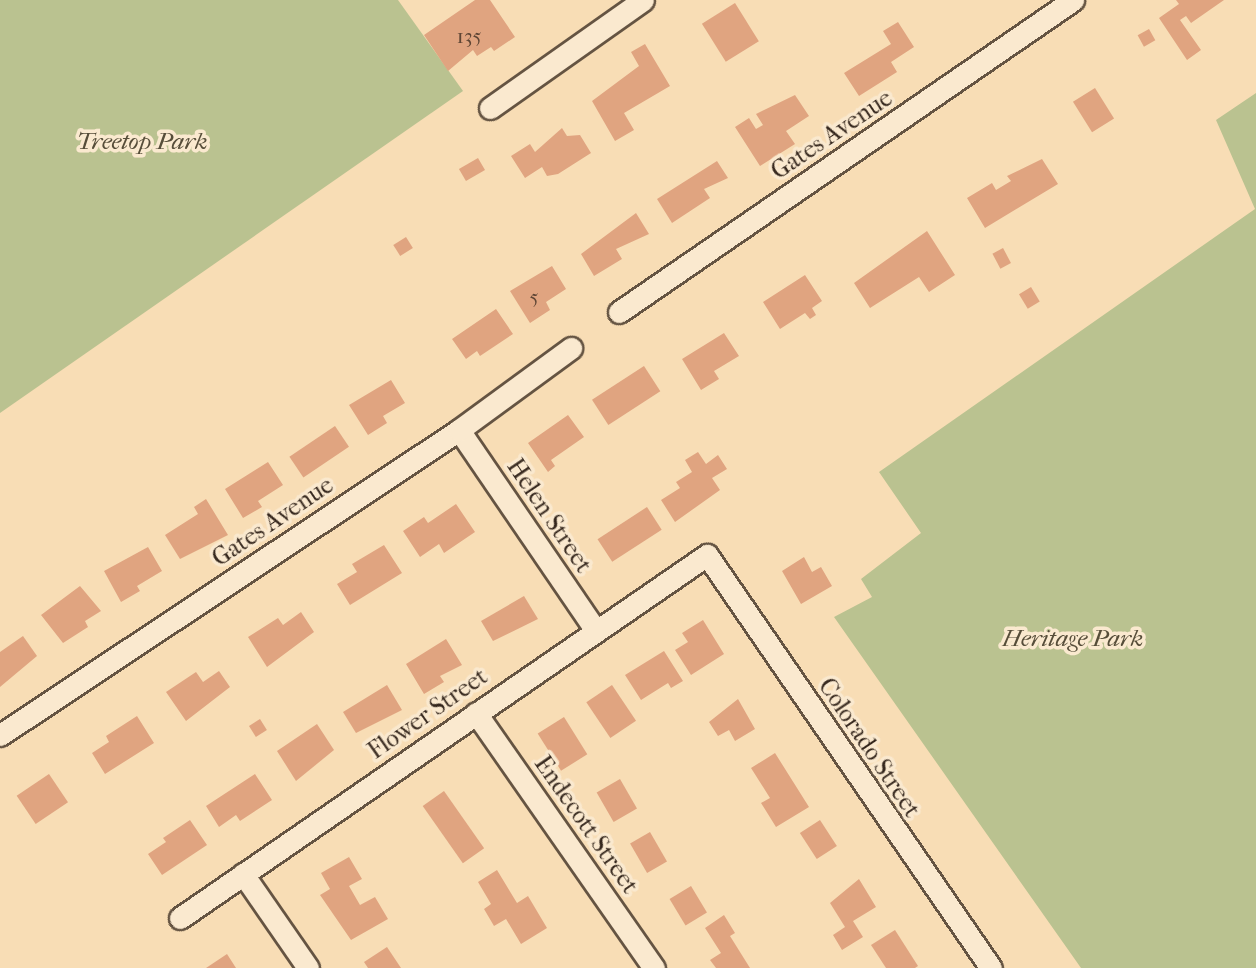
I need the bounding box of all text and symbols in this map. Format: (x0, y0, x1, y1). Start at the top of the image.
house number: 135 (456, 23, 482, 49)
street label: Gates Avenue (766, 84, 898, 186)
park label: Treetop Park (76, 128, 208, 156)
house number: 5 (529, 284, 539, 310)
street label: Helen Street (500, 454, 598, 578)
street label: Gates Avenue (207, 471, 339, 573)
park label: Heritage Park (1003, 625, 1143, 653)
street label: Flower Street (363, 662, 493, 766)
street label: Colorado Street (812, 673, 926, 823)
street label: Endecott Street (528, 751, 644, 899)

